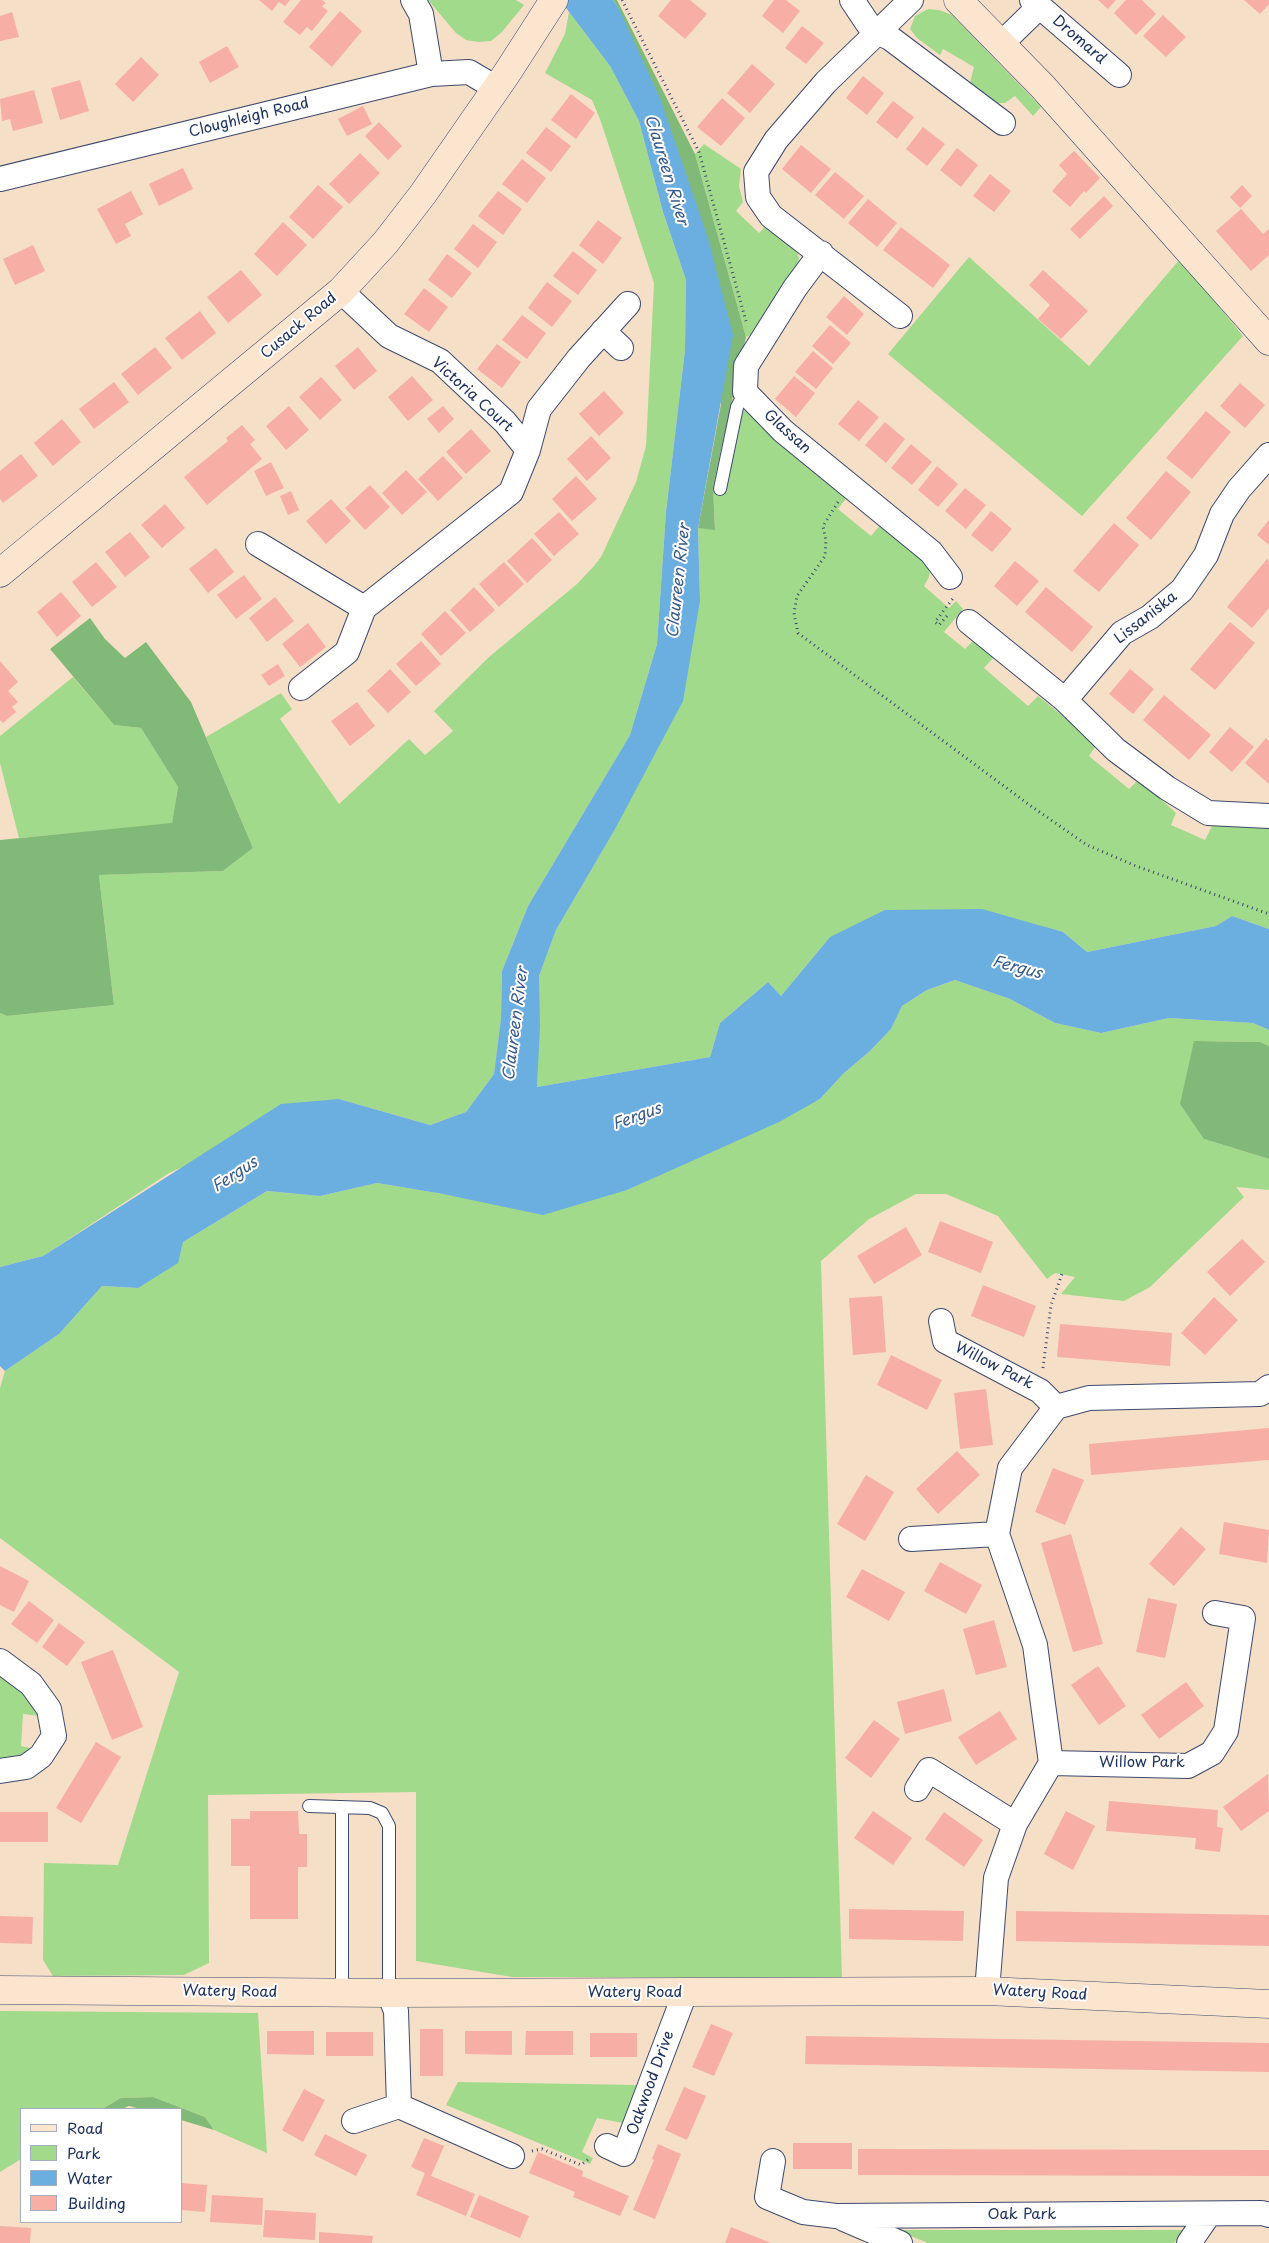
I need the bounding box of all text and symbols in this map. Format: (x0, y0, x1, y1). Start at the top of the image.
street label: Dromard (1049, 12, 1109, 68)
street label: Cloughleigh Road (187, 94, 311, 142)
water label: Claureen River (640, 112, 692, 228)
street label: Cusack Road (257, 289, 341, 363)
street label: Victoria Court (428, 354, 516, 436)
street label: Glassan (760, 406, 814, 458)
water label: Claureen River (663, 523, 695, 639)
street label: Lissaniska (1111, 588, 1181, 648)
water label: Fergus (990, 952, 1044, 984)
water label: Claureen River (499, 966, 533, 1082)
water label: Fergus (610, 1099, 664, 1135)
water label: Fergus (209, 1153, 261, 1197)
street label: Willow Park (952, 1338, 1036, 1394)
street label: Willow Park (1099, 1754, 1185, 1772)
street label: Watery Road (182, 1982, 278, 2002)
street label: Watery Road (992, 1982, 1088, 2004)
street label: Watery Road (588, 1984, 682, 2002)
street label: Oakwood Drive (624, 2028, 678, 2138)
legend (20, 2108, 182, 2223)
text: Road (67, 2116, 103, 2139)
text: Park (67, 2141, 101, 2164)
text: Water (67, 2166, 112, 2189)
text: Building (67, 2191, 126, 2214)
street label: Oak Park (988, 2206, 1056, 2224)

